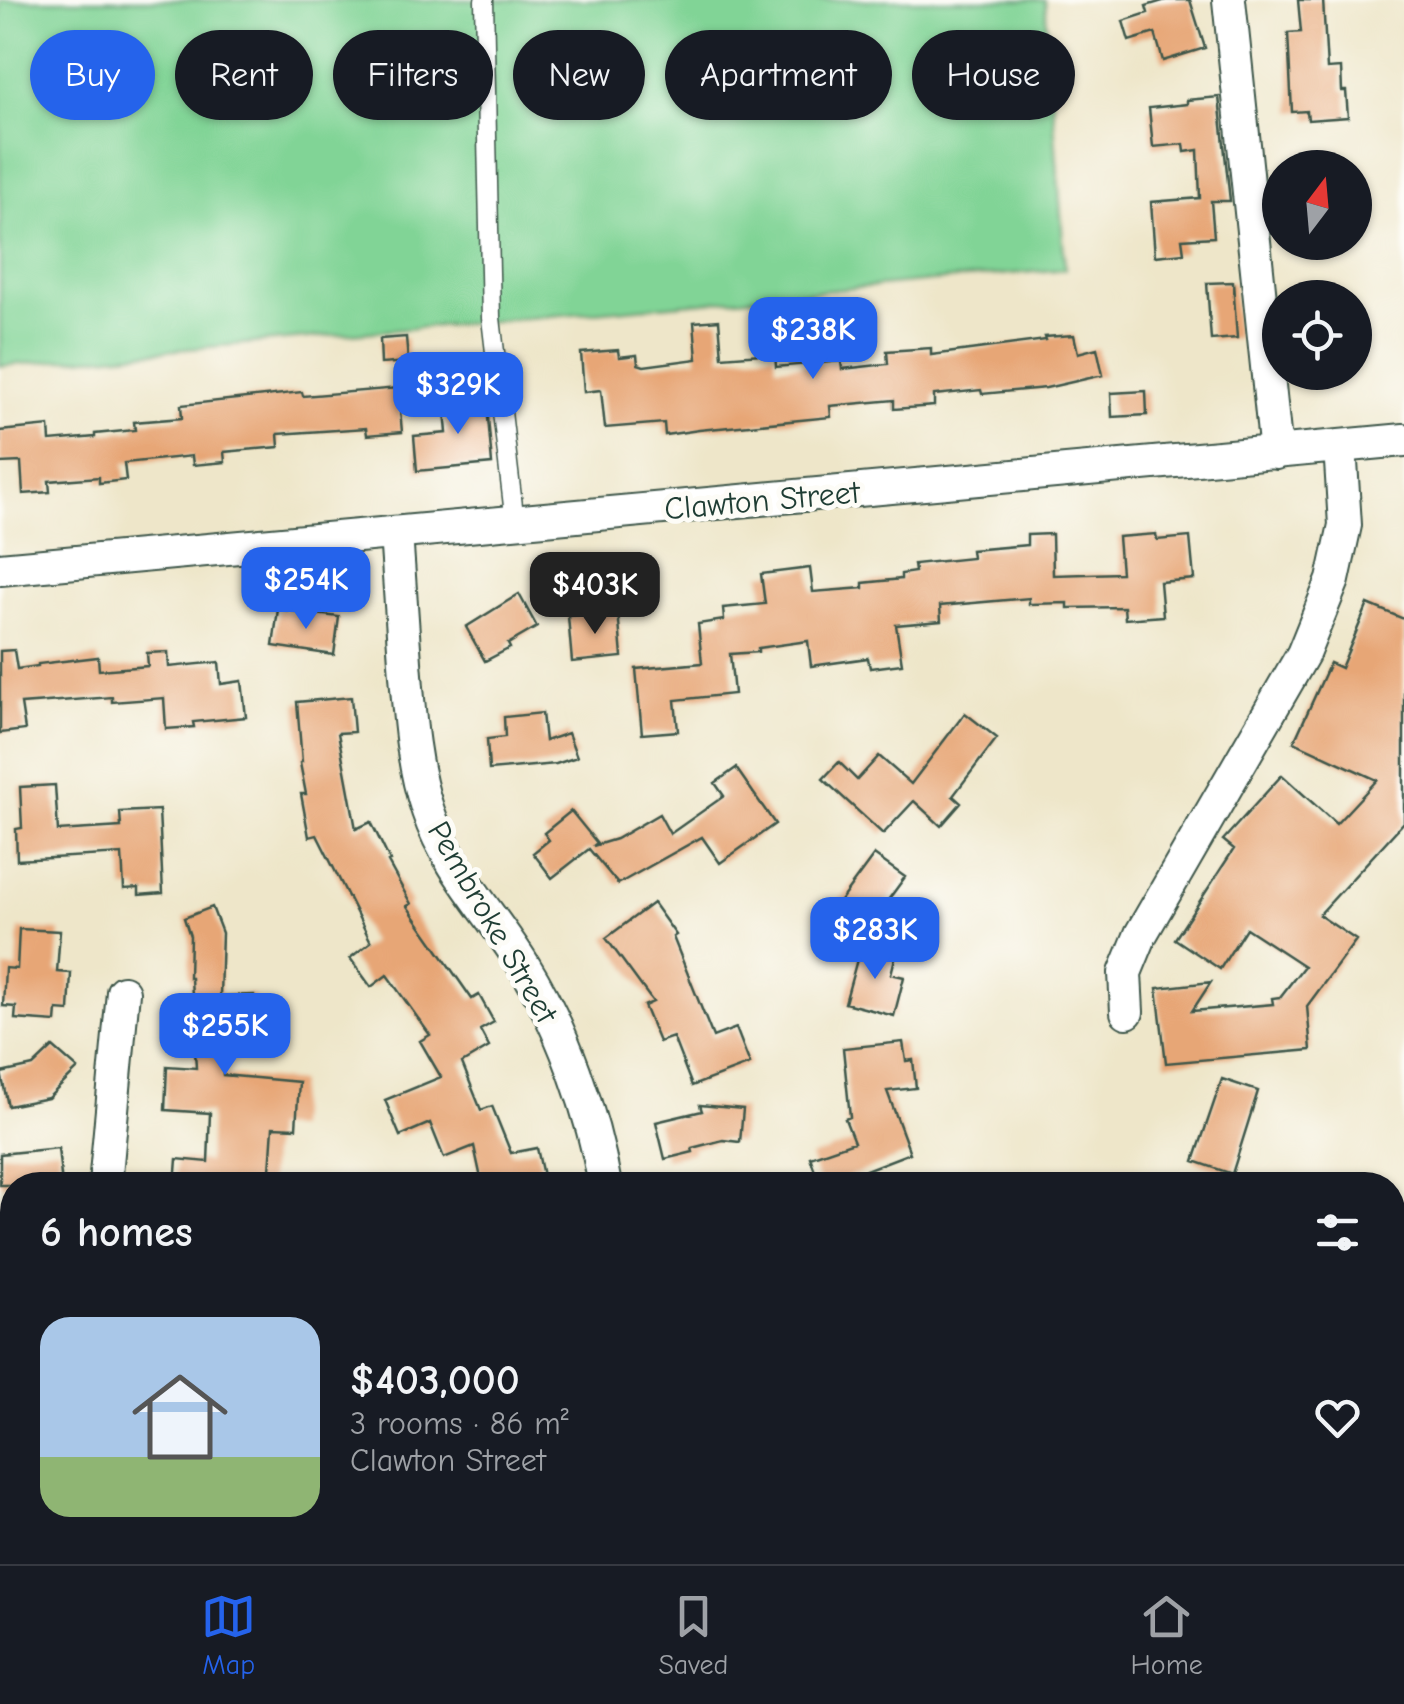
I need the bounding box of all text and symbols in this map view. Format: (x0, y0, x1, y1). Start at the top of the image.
chip: Buy (30, 30, 155, 120)
chip: Rent (175, 30, 313, 120)
chip: Filters (333, 30, 493, 120)
chip: New (513, 30, 645, 120)
chip: Apartment (665, 30, 892, 120)
chip: House (912, 30, 1075, 120)
north arrow (1262, 150, 1372, 260)
map controls (1262, 150, 1372, 390)
button: locate (1262, 280, 1372, 390)
pin: $238K (743, 297, 883, 382)
text: $238K (770, 311, 856, 348)
pin: $329K (388, 352, 528, 437)
text: $329K (415, 366, 501, 403)
street label: Clawton Street (663, 473, 862, 527)
pin: $254K (236, 547, 376, 632)
pin: $403K (525, 552, 665, 637)
text: $254K (263, 561, 349, 598)
text: $403K (552, 566, 638, 603)
street label: Pembroke Street (420, 815, 566, 1031)
pin: $283K (805, 897, 945, 982)
text: $283K (832, 911, 918, 948)
pin: $255K (155, 993, 295, 1078)
text: $255K (181, 1007, 269, 1044)
icon: filters (1310, 1205, 1365, 1260)
text: 6 homes (40, 1208, 193, 1257)
text: $403,000 (350, 1356, 520, 1405)
icon: home (120, 1357, 240, 1477)
icon: heart (1310, 1390, 1365, 1445)
text: 3 rooms · 86 m² (350, 1405, 569, 1442)
text: Clawton Street (350, 1442, 546, 1479)
tab: Map (201, 1589, 256, 1681)
tab: Saved (658, 1589, 728, 1681)
tab: Home (1131, 1589, 1203, 1681)

